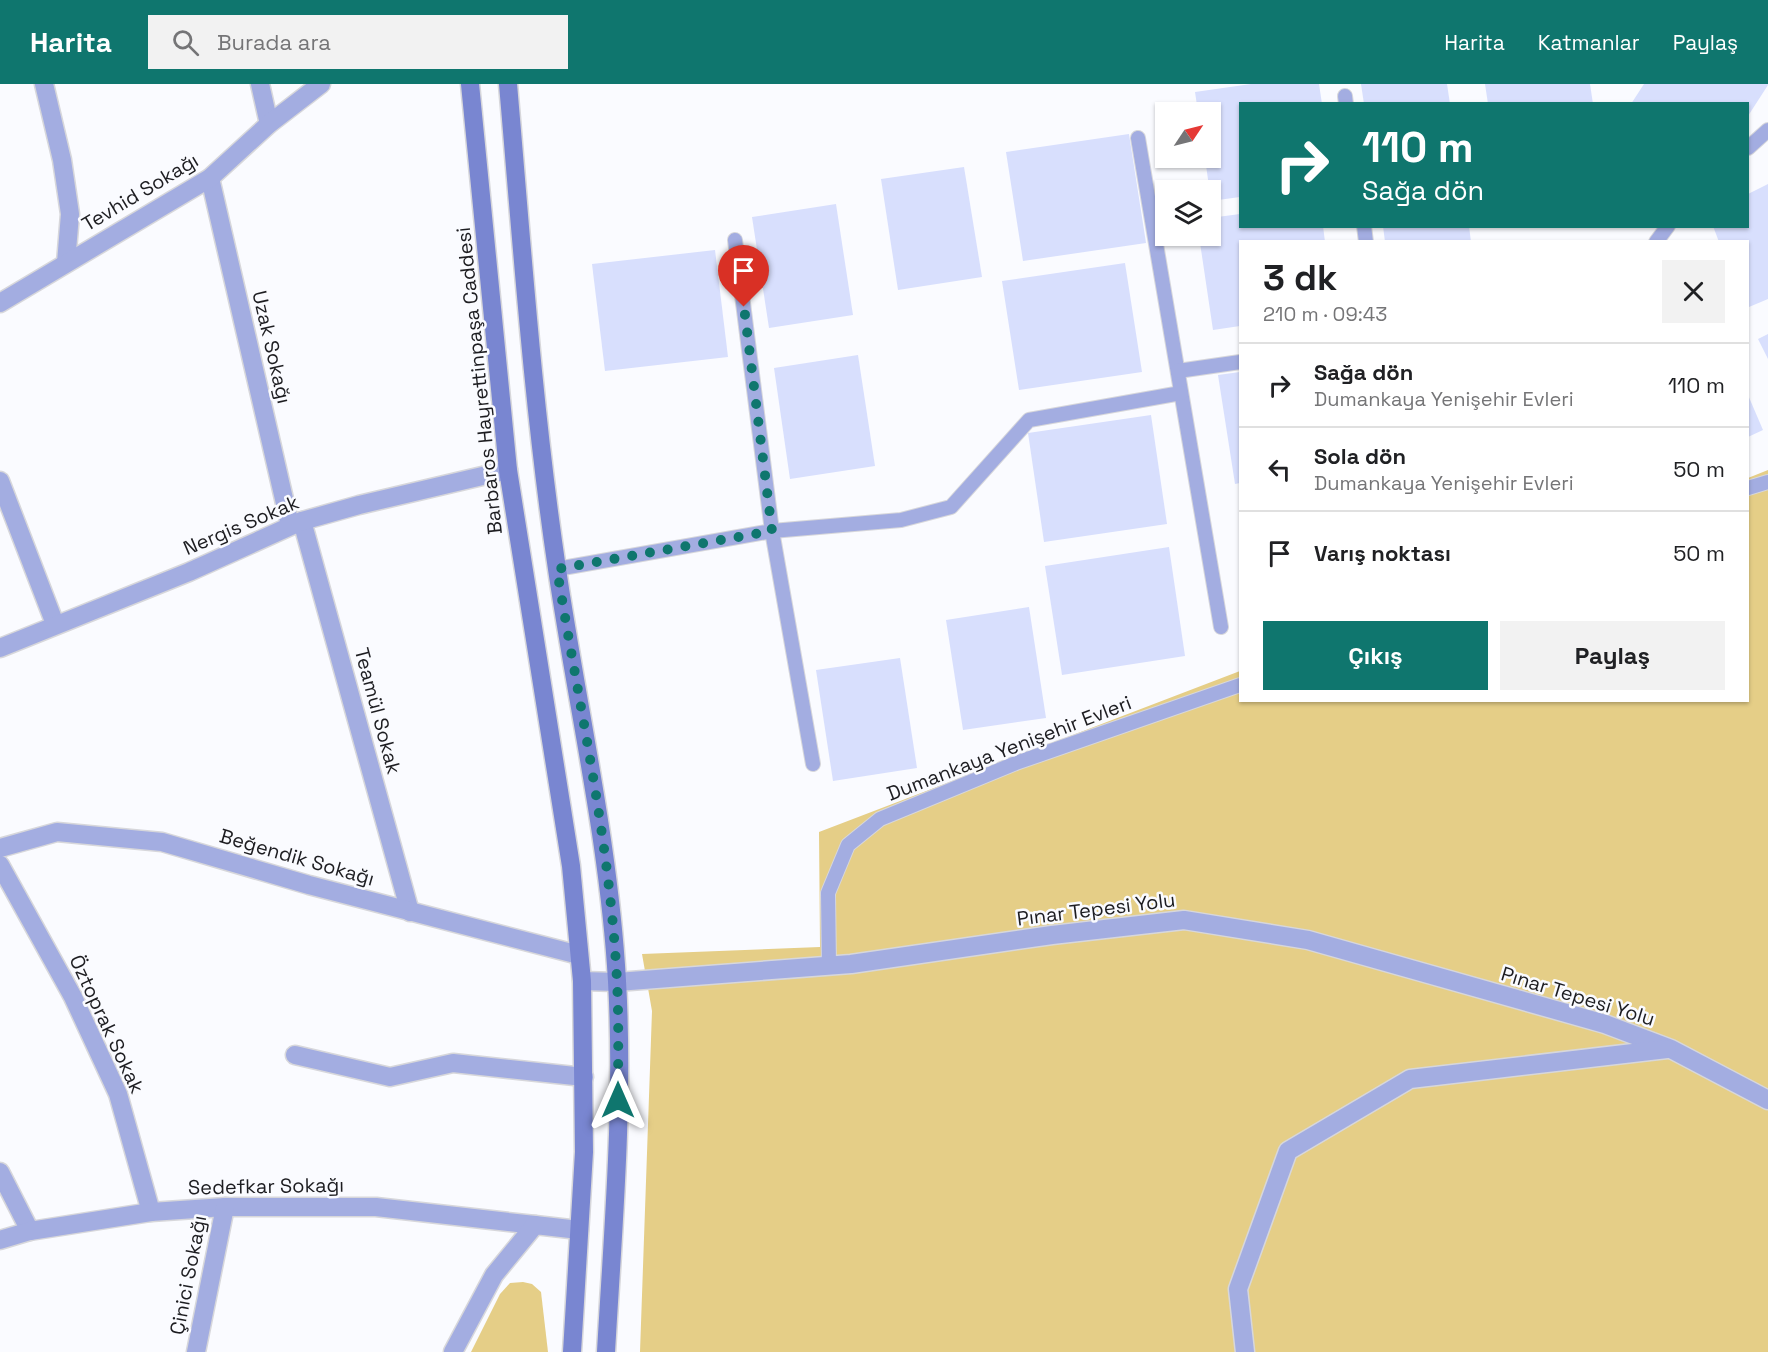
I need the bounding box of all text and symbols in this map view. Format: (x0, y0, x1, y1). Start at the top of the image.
search box (148, 15, 568, 69)
text: Harita (30, 24, 112, 60)
icon: search (169, 26, 202, 59)
text: Burada ara (217, 28, 331, 56)
text: Harita (1444, 29, 1505, 56)
text: Katmanlar (1538, 29, 1640, 56)
text: Paylaş (1673, 29, 1738, 56)
north arrow (1155, 102, 1221, 168)
map controls (1155, 102, 1221, 246)
text: 110 m (1362, 121, 1474, 174)
icon: right (1263, 126, 1341, 204)
street label: Tevhid Sokağı (77, 147, 203, 237)
text: Sağa dön (1362, 173, 1484, 208)
button: layers (1155, 180, 1221, 246)
street label: Barbaros Hayrettinpaşa Caddesi (450, 226, 508, 536)
pin (718, 245, 769, 307)
icon: arrive (727, 254, 760, 287)
text: 3 dk (1263, 255, 1337, 301)
button: close (1662, 260, 1725, 323)
street label: Uzak Sokağı (246, 288, 298, 406)
text: 210 m · 09:43 (1263, 301, 1387, 327)
text: Sağa dön (1314, 358, 1413, 386)
icon: right (1263, 369, 1296, 402)
text: 110 m (1668, 371, 1725, 399)
text: Dumankaya Yenişehir Evleri (1314, 386, 1574, 412)
text: Sola dön (1314, 442, 1406, 470)
icon: left (1263, 453, 1296, 486)
text: 50 m (1673, 455, 1725, 483)
text: Dumankaya Yenişehir Evleri (1314, 470, 1574, 496)
street label: Nergis Sokak (179, 489, 303, 561)
icon: arrive (1263, 537, 1296, 570)
text: Varış noktası (1314, 539, 1451, 567)
text: 50 m (1673, 539, 1725, 567)
button: Çıkış (1263, 621, 1488, 690)
button: Paylaş (1500, 621, 1725, 690)
street label: Teamül Sokak (349, 645, 407, 777)
street label: Dumankaya Yenişehir Evleri (883, 689, 1135, 807)
street label: Beğendik Sokağı (217, 822, 377, 892)
street label: Pınar Tepesi Yolu (1015, 886, 1177, 932)
street label: Öztoprak Sokak (64, 951, 151, 1098)
street label: Pınar Tepesi Yolu (1498, 960, 1658, 1032)
position arrow (586, 1068, 650, 1132)
street label: Sedefkar Sokağı (188, 1172, 344, 1200)
street label: Çinici Sokağı (164, 1213, 212, 1337)

